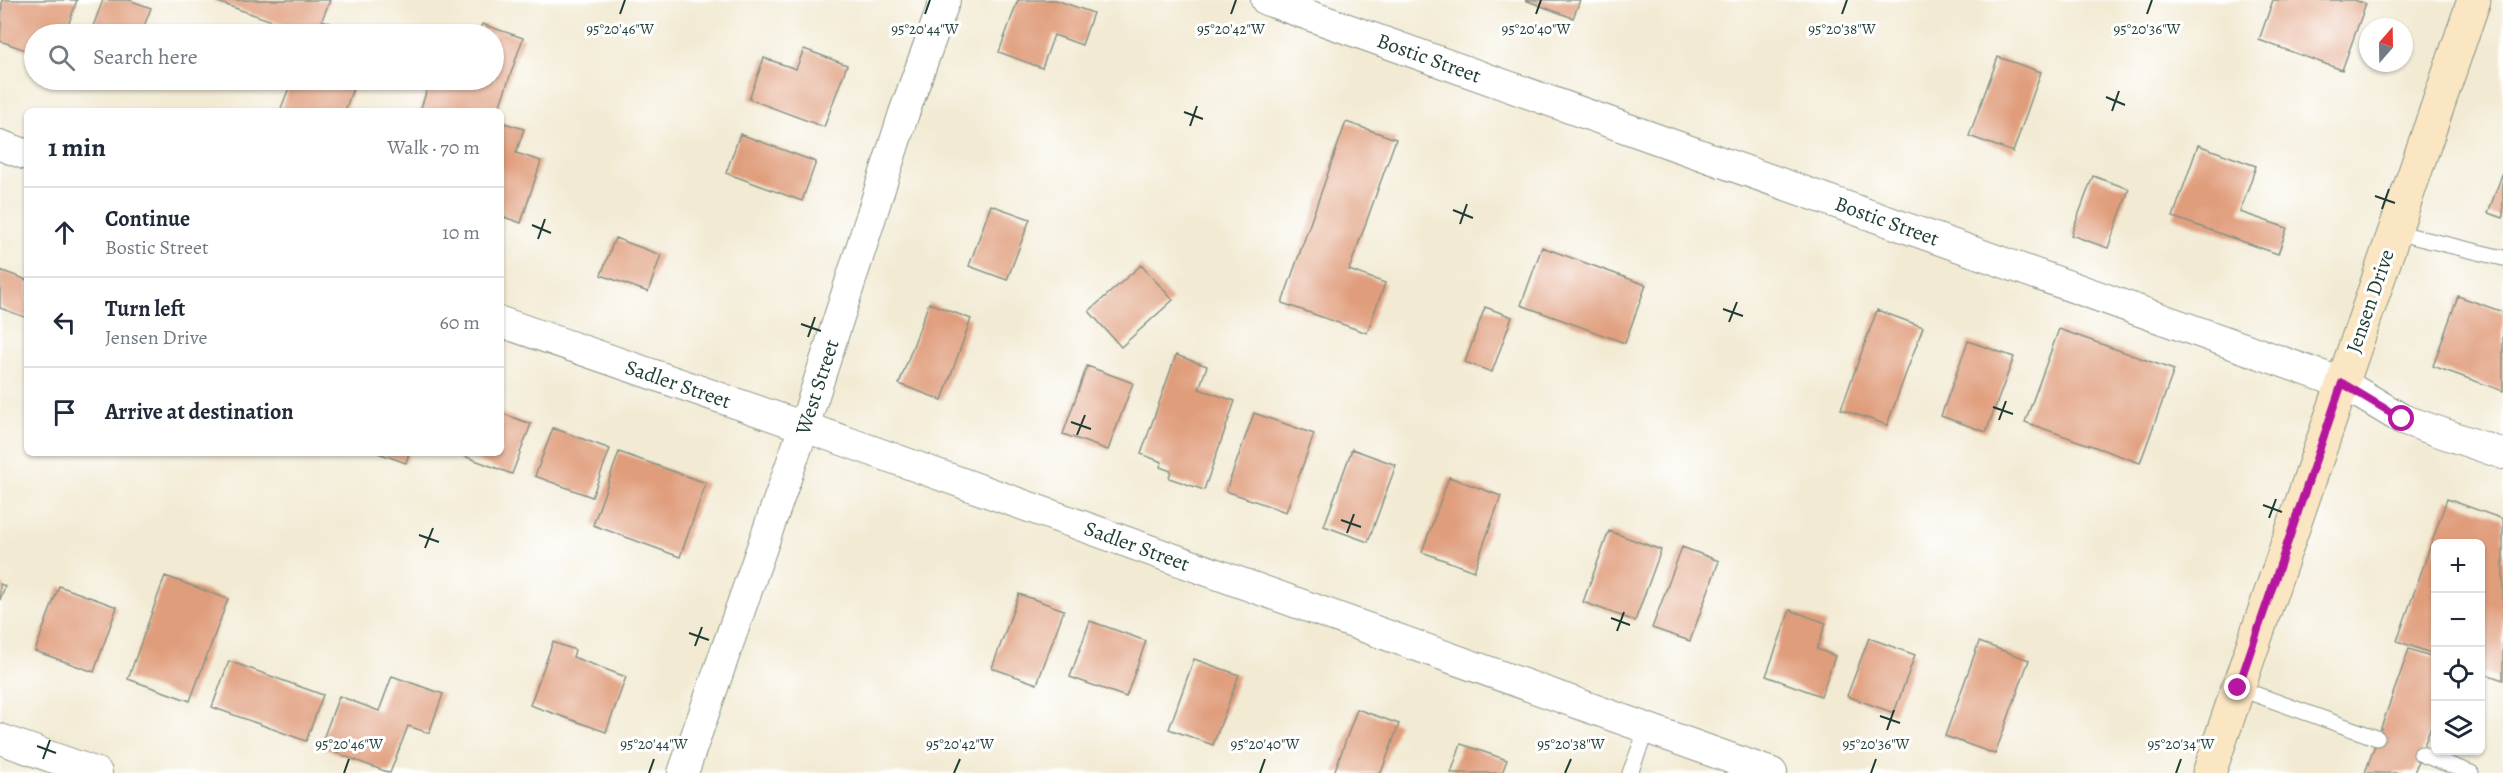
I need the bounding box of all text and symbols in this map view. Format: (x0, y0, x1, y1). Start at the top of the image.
north arrow (2359, 18, 2413, 72)
text: 95°20'46"W (586, 19, 654, 39)
text: 95°20'44"W (891, 19, 959, 39)
text: 95°20'42"W (1197, 19, 1265, 39)
text: 95°20'40"W (1502, 19, 1570, 39)
text: 95°20'38"W (1808, 19, 1876, 39)
text: 95°20'36"W (2113, 19, 2181, 39)
search box (24, 24, 504, 90)
street label: Bostic Street (1373, 26, 1485, 90)
icon: search (45, 41, 78, 74)
text: Search here (93, 42, 198, 72)
text: 1 min (48, 130, 106, 165)
text: Walk · 70 m (387, 134, 480, 161)
street label: Bostic Street (1831, 189, 1943, 253)
text: Continue (105, 204, 190, 234)
icon: ahead (48, 216, 81, 249)
text: 10 m (442, 219, 480, 246)
text: Bostic Street (105, 234, 209, 261)
street label: Jensen Drive (2339, 246, 2401, 356)
text: Turn left (105, 294, 185, 324)
icon: left (48, 306, 81, 339)
text: 60 m (440, 309, 480, 336)
text: Jensen Drive (105, 324, 207, 351)
street label: West Street (788, 336, 846, 439)
street label: Sadler Street (621, 353, 735, 415)
icon: arrive (48, 396, 81, 429)
text: Arrive at destination (105, 397, 294, 427)
route start (2388, 405, 2414, 431)
street label: Sadler Street (1080, 514, 1194, 578)
map controls (2431, 539, 2485, 755)
button: + (2431, 539, 2485, 593)
button: − (2431, 593, 2485, 647)
button: locate (2431, 647, 2485, 701)
route end (2224, 674, 2250, 700)
button: layers (2431, 701, 2485, 755)
text: 95°20'46"W (315, 734, 383, 754)
text: 95°20'44"W (620, 734, 688, 754)
text: 95°20'42"W (926, 734, 994, 754)
text: 95°20'40"W (1231, 734, 1299, 754)
text: 95°20'38"W (1537, 734, 1605, 754)
text: 95°20'36"W (1842, 734, 1910, 754)
text: 95°20'34"W (2147, 734, 2215, 754)

